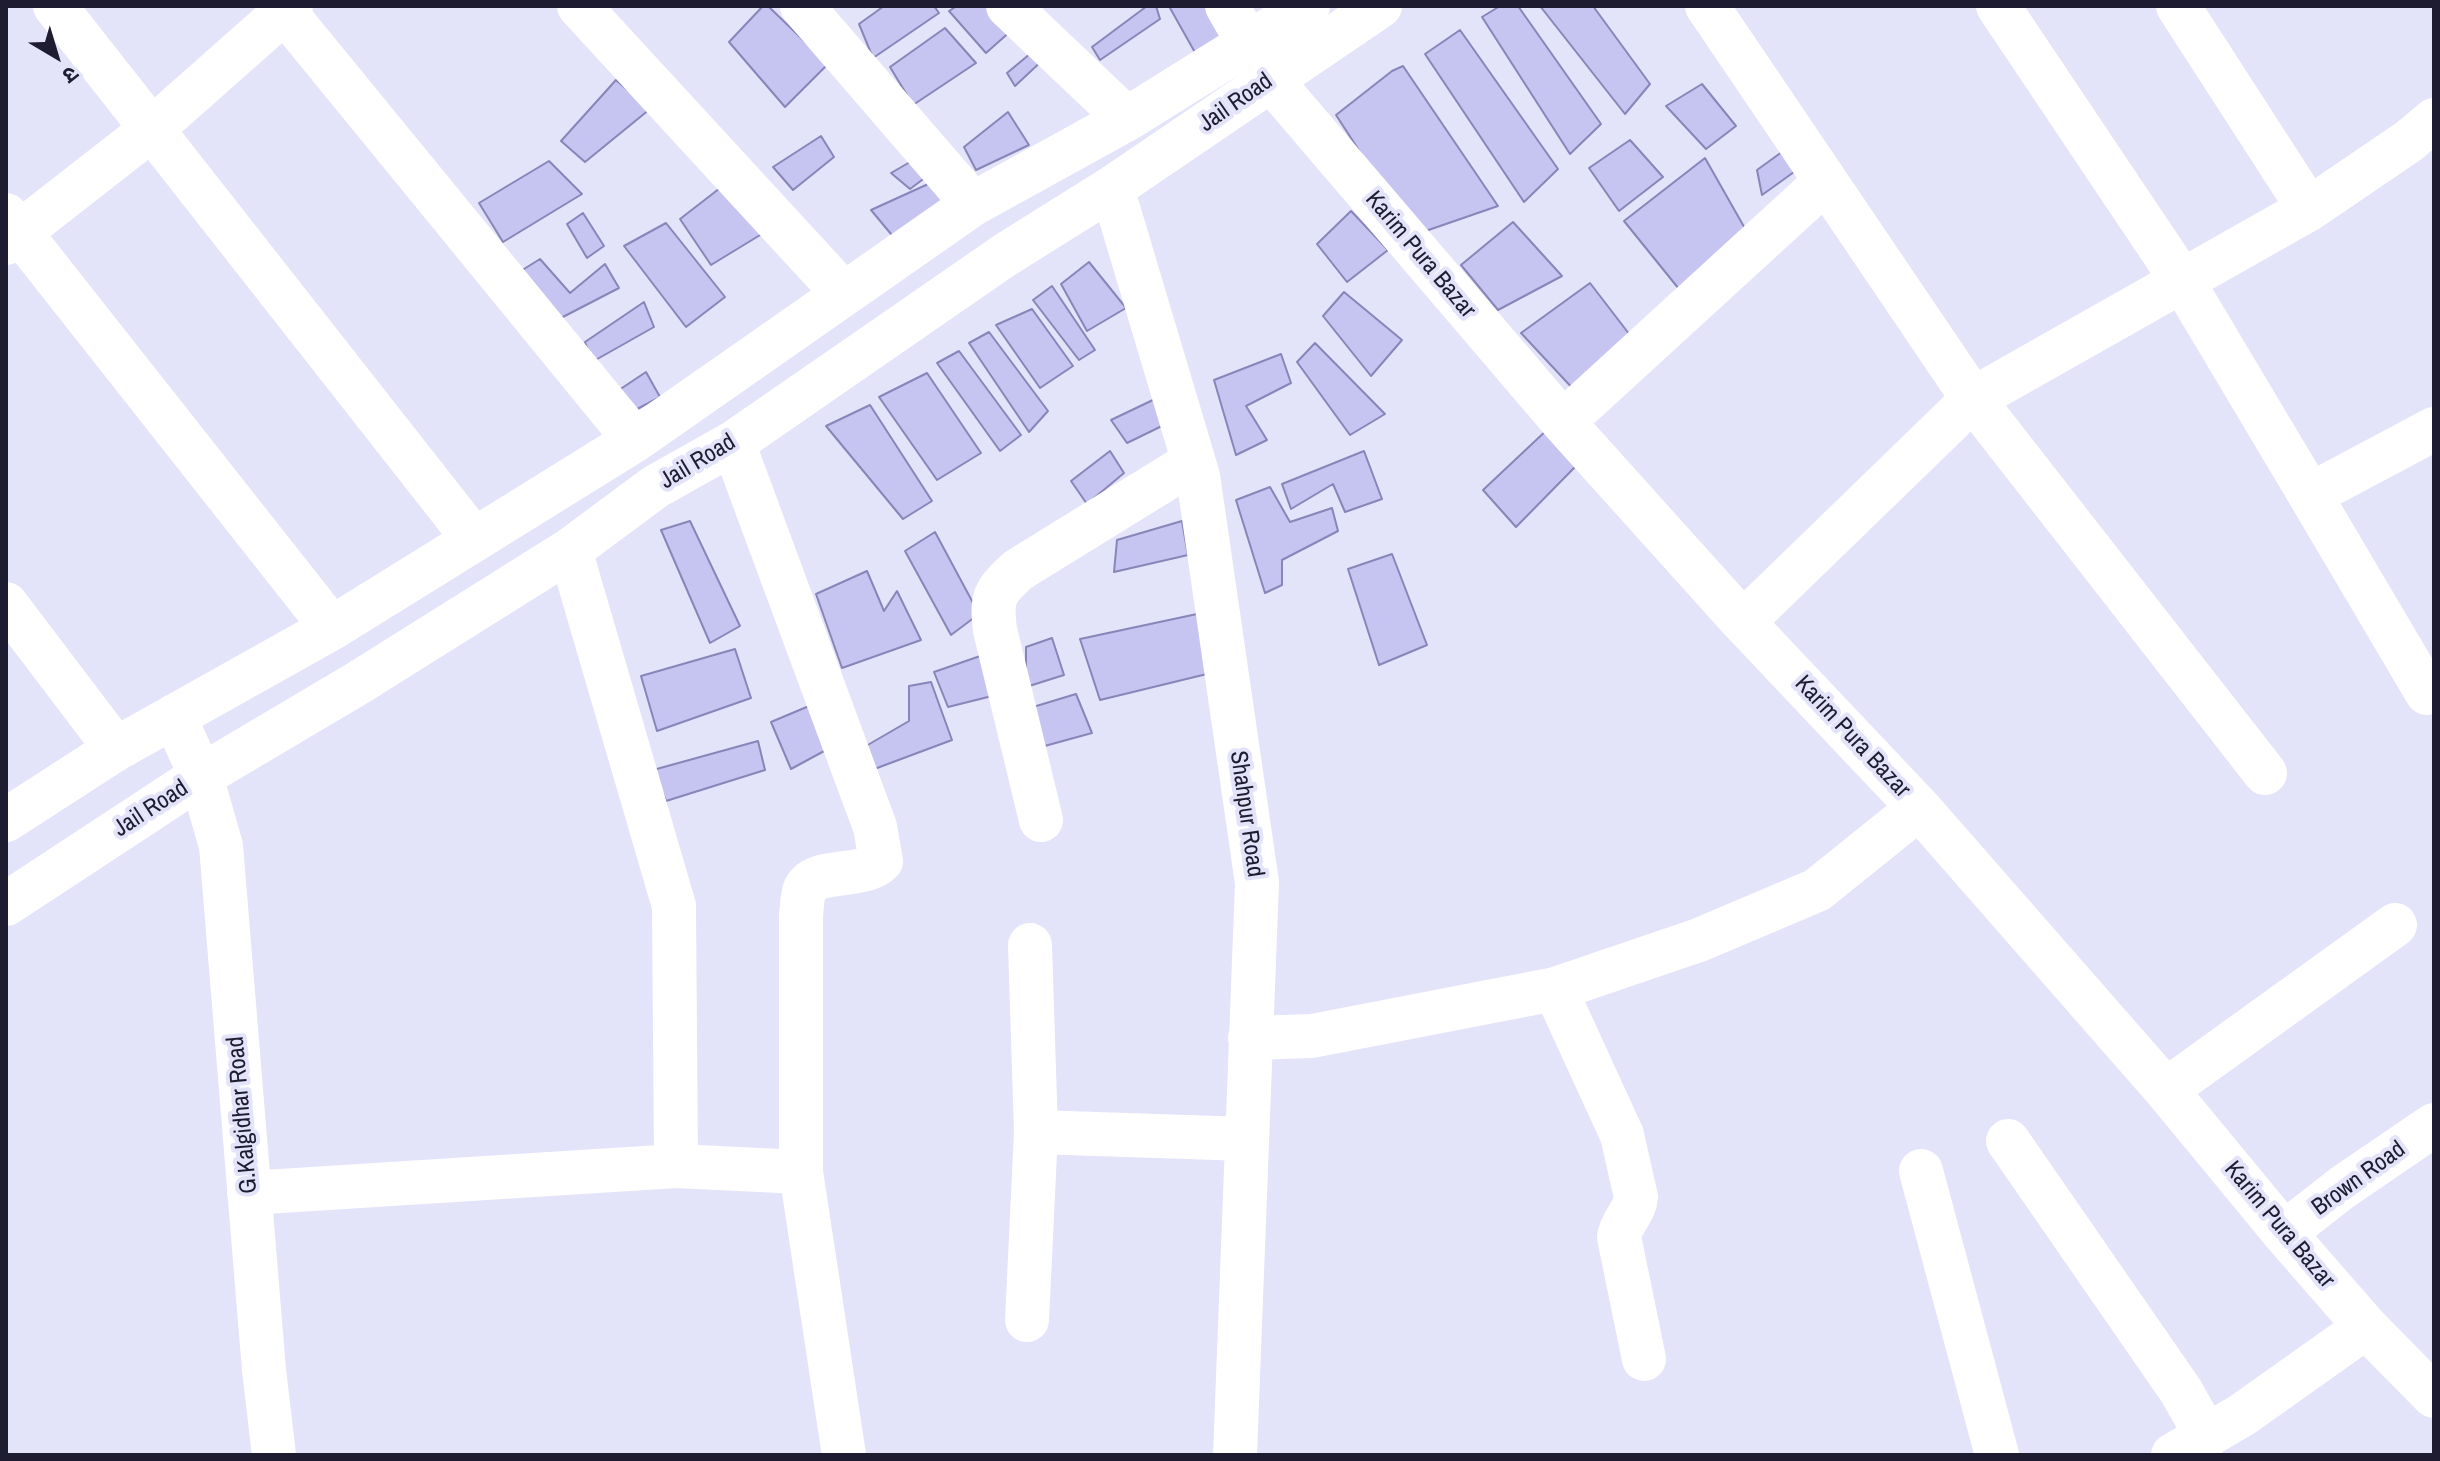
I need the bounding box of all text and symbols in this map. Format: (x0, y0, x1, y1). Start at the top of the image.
north arrow (16, 16, 96, 96)
text: उ (56, 59, 85, 91)
street label: Jail Road (1194, 67, 1278, 139)
street label: Karim Pura Bazar (1359, 186, 1481, 324)
street label: Jail Road (655, 428, 741, 496)
street label: Karim Pura Bazar (1788, 670, 1916, 804)
street label: Shahpur Road (1223, 749, 1269, 879)
street label: Jail Road (108, 774, 194, 844)
street label: G.Kalgidhar Road (222, 1035, 264, 1195)
street label: Brown Road (2307, 1136, 2411, 1222)
street label: Karim Pura Bazar (2218, 1156, 2340, 1294)

